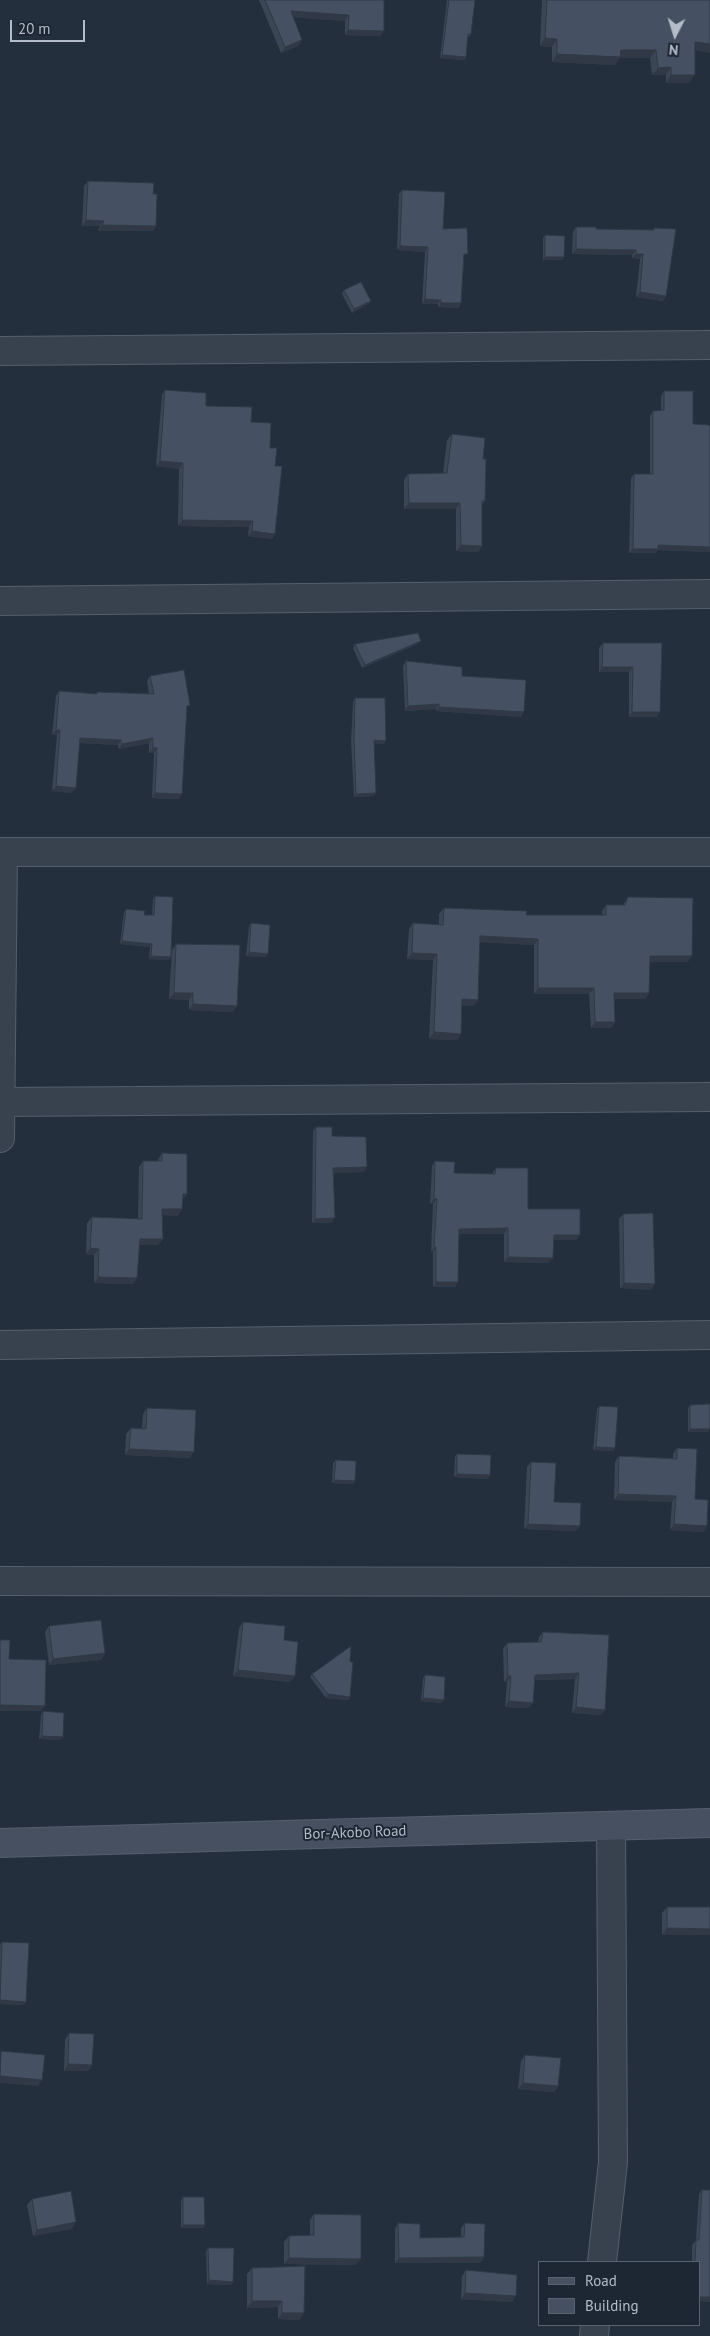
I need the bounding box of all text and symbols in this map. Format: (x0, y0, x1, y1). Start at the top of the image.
scale bar (12, 10, 88, 42)
north arrow (650, 10, 700, 60)
text: 20 m (18, 19, 51, 38)
text: N (668, 41, 679, 59)
street label: Bor-Akobo Road (303, 1822, 407, 1844)
legend (538, 2261, 700, 2326)
text: Road (585, 2271, 617, 2290)
text: Building (585, 2296, 639, 2315)

